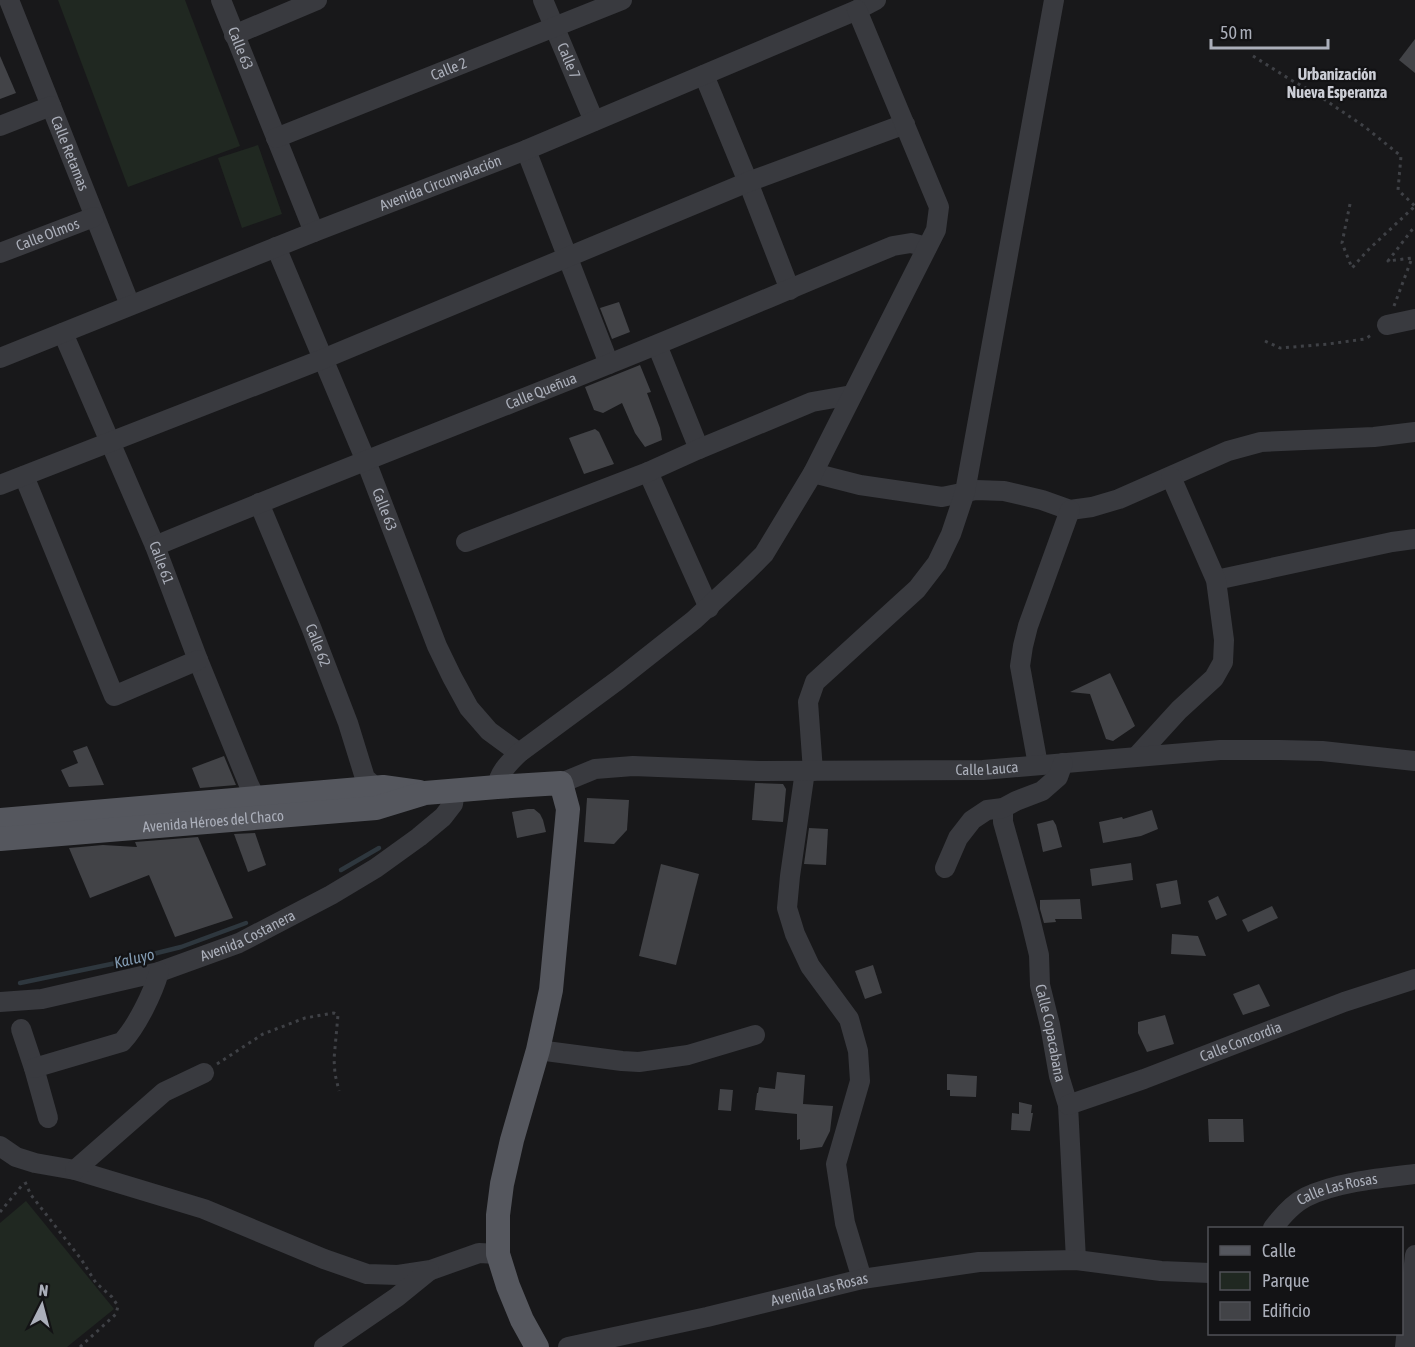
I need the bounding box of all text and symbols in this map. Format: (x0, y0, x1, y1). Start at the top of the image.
scale bar (1211, 12, 1328, 50)
text: 50 m (1220, 22, 1252, 43)
street label: Calle 63 (225, 24, 257, 72)
street label: Calle 7 (554, 40, 584, 81)
street label: Calle 2 (428, 54, 469, 83)
district label: Urbanización Nueva Esperanza (1287, 65, 1387, 101)
street label: Calle Retamas (48, 113, 93, 193)
street label: Avenida Circunvalación (377, 151, 504, 214)
street label: Calle Olmos (13, 214, 81, 254)
street label: Calle Queñua (503, 369, 579, 412)
street label: Calle 63 (369, 485, 401, 533)
street label: Calle 61 (146, 538, 178, 586)
street label: Calle 62 (303, 621, 334, 669)
street label: Calle Lauca (955, 758, 1019, 778)
street label: Avenida Héroes del Chaco (142, 807, 285, 835)
street label: Avenida Costanera (198, 906, 298, 964)
water label: Kaluyo (112, 945, 156, 972)
street label: Calle Copacabana (1032, 982, 1069, 1084)
street label: Calle Concordia (1197, 1018, 1284, 1065)
street label: Calle Las Rosas (1293, 1170, 1378, 1208)
legend (1208, 1227, 1403, 1335)
text: Calle (1262, 1240, 1296, 1261)
street label: Avenida Las Rosas (769, 1269, 869, 1309)
text: Parque (1262, 1270, 1310, 1291)
north arrow (12, 1275, 72, 1335)
text: N (38, 1281, 49, 1300)
text: Edificio (1262, 1300, 1311, 1321)

